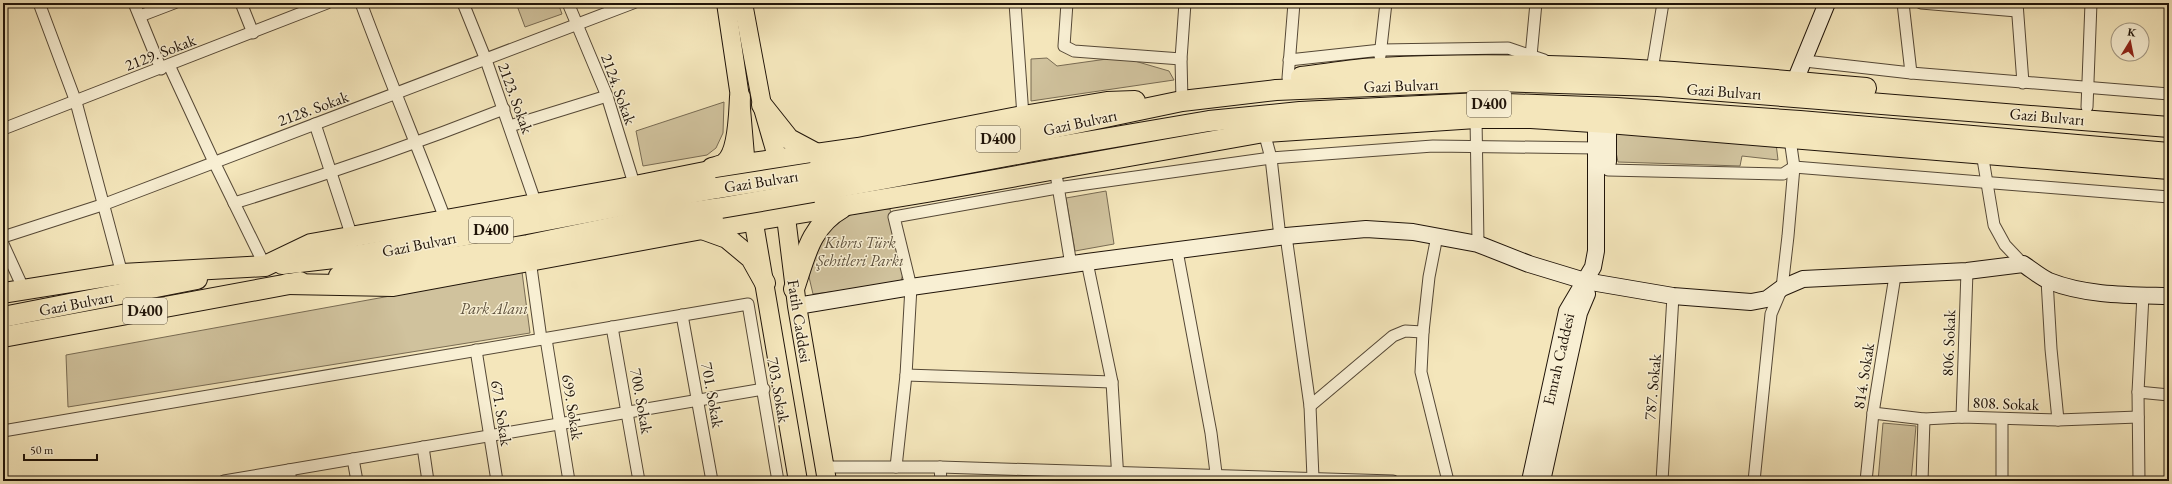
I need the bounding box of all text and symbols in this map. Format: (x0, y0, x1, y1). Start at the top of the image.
north arrow (2110, 22, 2150, 62)
text: K (2126, 25, 2138, 40)
street label: 2129. Sokak (122, 29, 199, 76)
street label: 2124. Sokak (596, 51, 641, 128)
street label: 2123. Sokak (493, 60, 538, 137)
street label: Gazi Bulvarı (1363, 74, 1439, 97)
street label: Gazi Bulvarı (1686, 78, 1762, 105)
street label: 2128. Sokak (275, 86, 352, 131)
road number: D400 (1467, 91, 1511, 117)
street label: Gazi Bulvarı (2009, 103, 2085, 130)
street label: Gazi Bulvarı (1041, 104, 1119, 141)
road number: D400 (976, 126, 1020, 152)
street label: Gazi Bulvarı (722, 165, 800, 198)
road number: D400 (469, 217, 513, 243)
street label: Gazi Bulvarı (380, 227, 458, 262)
park label: Kıbrıs Türk Şehitleri Parkı (815, 232, 904, 271)
street label: Fatih Caddesi (783, 278, 816, 364)
street label: Gazi Bulvarı (37, 286, 115, 321)
road number: D400 (123, 298, 167, 324)
park label: Park Alanı (460, 298, 528, 319)
street label: 806. Sokak (1937, 309, 1960, 377)
street label: Emrah Caddesi (1538, 311, 1579, 407)
street label: 814. Sokak (1848, 341, 1879, 411)
street label: 787. Sokak (1639, 353, 1666, 421)
street label: 703. Sokak (762, 356, 795, 425)
street label: 701. Sokak (696, 361, 729, 430)
street label: 700. Sokak (625, 367, 658, 436)
street label: 699. Sokak (557, 373, 588, 442)
street label: 671. Sokak (486, 379, 517, 448)
street label: 808. Sokak (1972, 392, 2040, 415)
scale bar (24, 436, 97, 462)
text: 50 m (30, 442, 54, 458)

